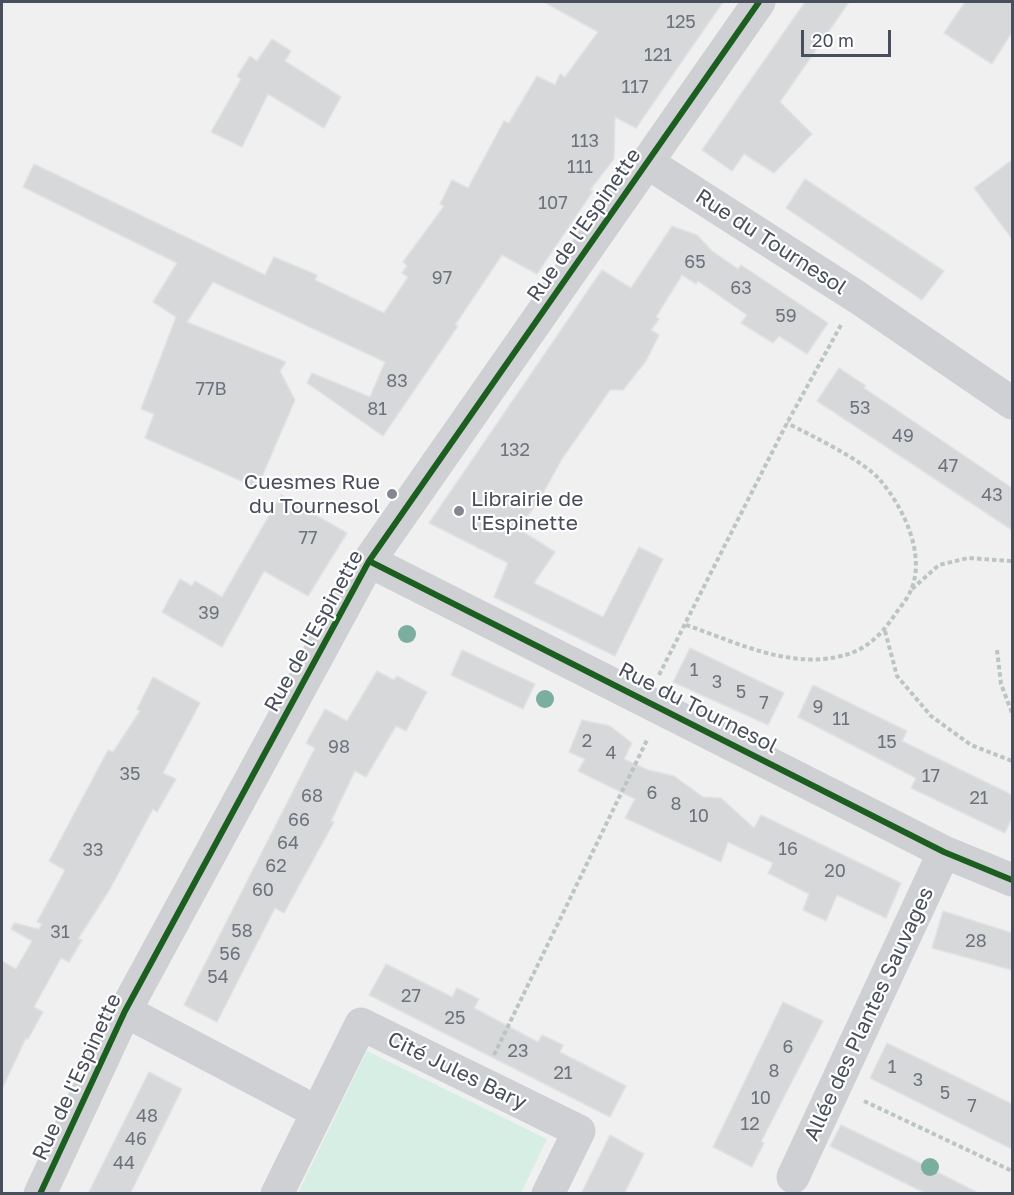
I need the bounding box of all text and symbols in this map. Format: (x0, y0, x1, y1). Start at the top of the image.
house number: 125 (666, 11, 696, 33)
scale bar (804, 18, 894, 56)
text: 20 m (812, 29, 854, 51)
house number: 121 (644, 44, 672, 66)
house number: 117 (622, 76, 648, 98)
house number: 113 (571, 130, 599, 152)
street label: Rue de l'Espinette (522, 144, 646, 306)
house number: 111 (567, 156, 593, 178)
street label: Rue du Tournesol (691, 184, 851, 300)
house number: 107 (538, 192, 568, 214)
house number: 65 (684, 251, 706, 273)
house number: 97 (432, 267, 452, 289)
house number: 63 (730, 277, 752, 299)
house number: 59 (775, 305, 797, 327)
house number: 83 (386, 370, 408, 392)
house number: 77B (195, 378, 227, 400)
house number: 53 (850, 397, 870, 419)
house number: 81 (367, 398, 387, 420)
house number: 49 (892, 425, 914, 447)
house number: 132 (500, 439, 530, 461)
house number: 47 (938, 455, 958, 477)
place label: Cuesmes Rue du Tournesol (244, 469, 380, 519)
house number: 43 (981, 484, 1003, 506)
place label: Librairie de l'Espinette (471, 486, 583, 536)
marker: Cuesmes Rue du Tournesol (385, 487, 399, 501)
marker: Librairie de l'Espinette (452, 504, 466, 518)
house number: 77 (298, 527, 318, 549)
street label: Rue de l'Espinette (259, 546, 369, 716)
house number: 39 (198, 602, 220, 624)
street label: Rue du Tournesol (614, 657, 782, 759)
house number: 1 (690, 659, 698, 681)
house number: 3 (712, 671, 722, 693)
house number: 5 (736, 681, 746, 703)
house number: 7 (759, 692, 769, 714)
house number: 9 (813, 696, 823, 718)
house number: 11 (832, 708, 850, 730)
house number: 2 (582, 730, 592, 752)
house number: 15 (877, 731, 897, 753)
house number: 98 (328, 736, 350, 758)
house number: 4 (606, 742, 616, 764)
house number: 35 (120, 763, 140, 785)
house number: 17 (922, 765, 940, 787)
house number: 6 (647, 782, 657, 804)
house number: 68 (301, 785, 323, 807)
house number: 21 (969, 787, 989, 809)
house number: 8 (671, 793, 681, 815)
house number: 10 (689, 805, 709, 827)
house number: 66 (288, 809, 310, 831)
house number: 64 (277, 832, 299, 854)
house number: 16 (778, 838, 798, 860)
house number: 33 (82, 839, 104, 861)
house number: 62 (265, 855, 287, 877)
house number: 20 (824, 860, 846, 882)
house number: 60 (252, 879, 274, 901)
street label: Allée des Plantes Sauvages (799, 883, 939, 1145)
house number: 58 (231, 920, 253, 942)
house number: 31 (50, 921, 70, 943)
house number: 28 (965, 930, 987, 952)
house number: 56 (219, 943, 241, 965)
house number: 54 (207, 966, 229, 988)
house number: 27 (401, 985, 421, 1007)
street label: Rue de l'Espinette (27, 990, 127, 1164)
house number: 25 (445, 1007, 465, 1029)
street label: Cité Jules Bary (383, 1026, 531, 1116)
house number: 6 (783, 1036, 793, 1058)
house number: 23 (508, 1040, 528, 1062)
house number: 1 (888, 1056, 896, 1078)
house number: 8 (769, 1060, 779, 1082)
house number: 21 (553, 1062, 573, 1084)
house number: 3 (913, 1069, 923, 1091)
house number: 5 (940, 1082, 950, 1104)
house number: 10 (751, 1087, 771, 1109)
house number: 7 (967, 1095, 977, 1117)
house number: 48 (136, 1105, 158, 1127)
house number: 12 (740, 1113, 760, 1135)
house number: 46 (125, 1128, 147, 1150)
house number: 44 (113, 1152, 135, 1174)

